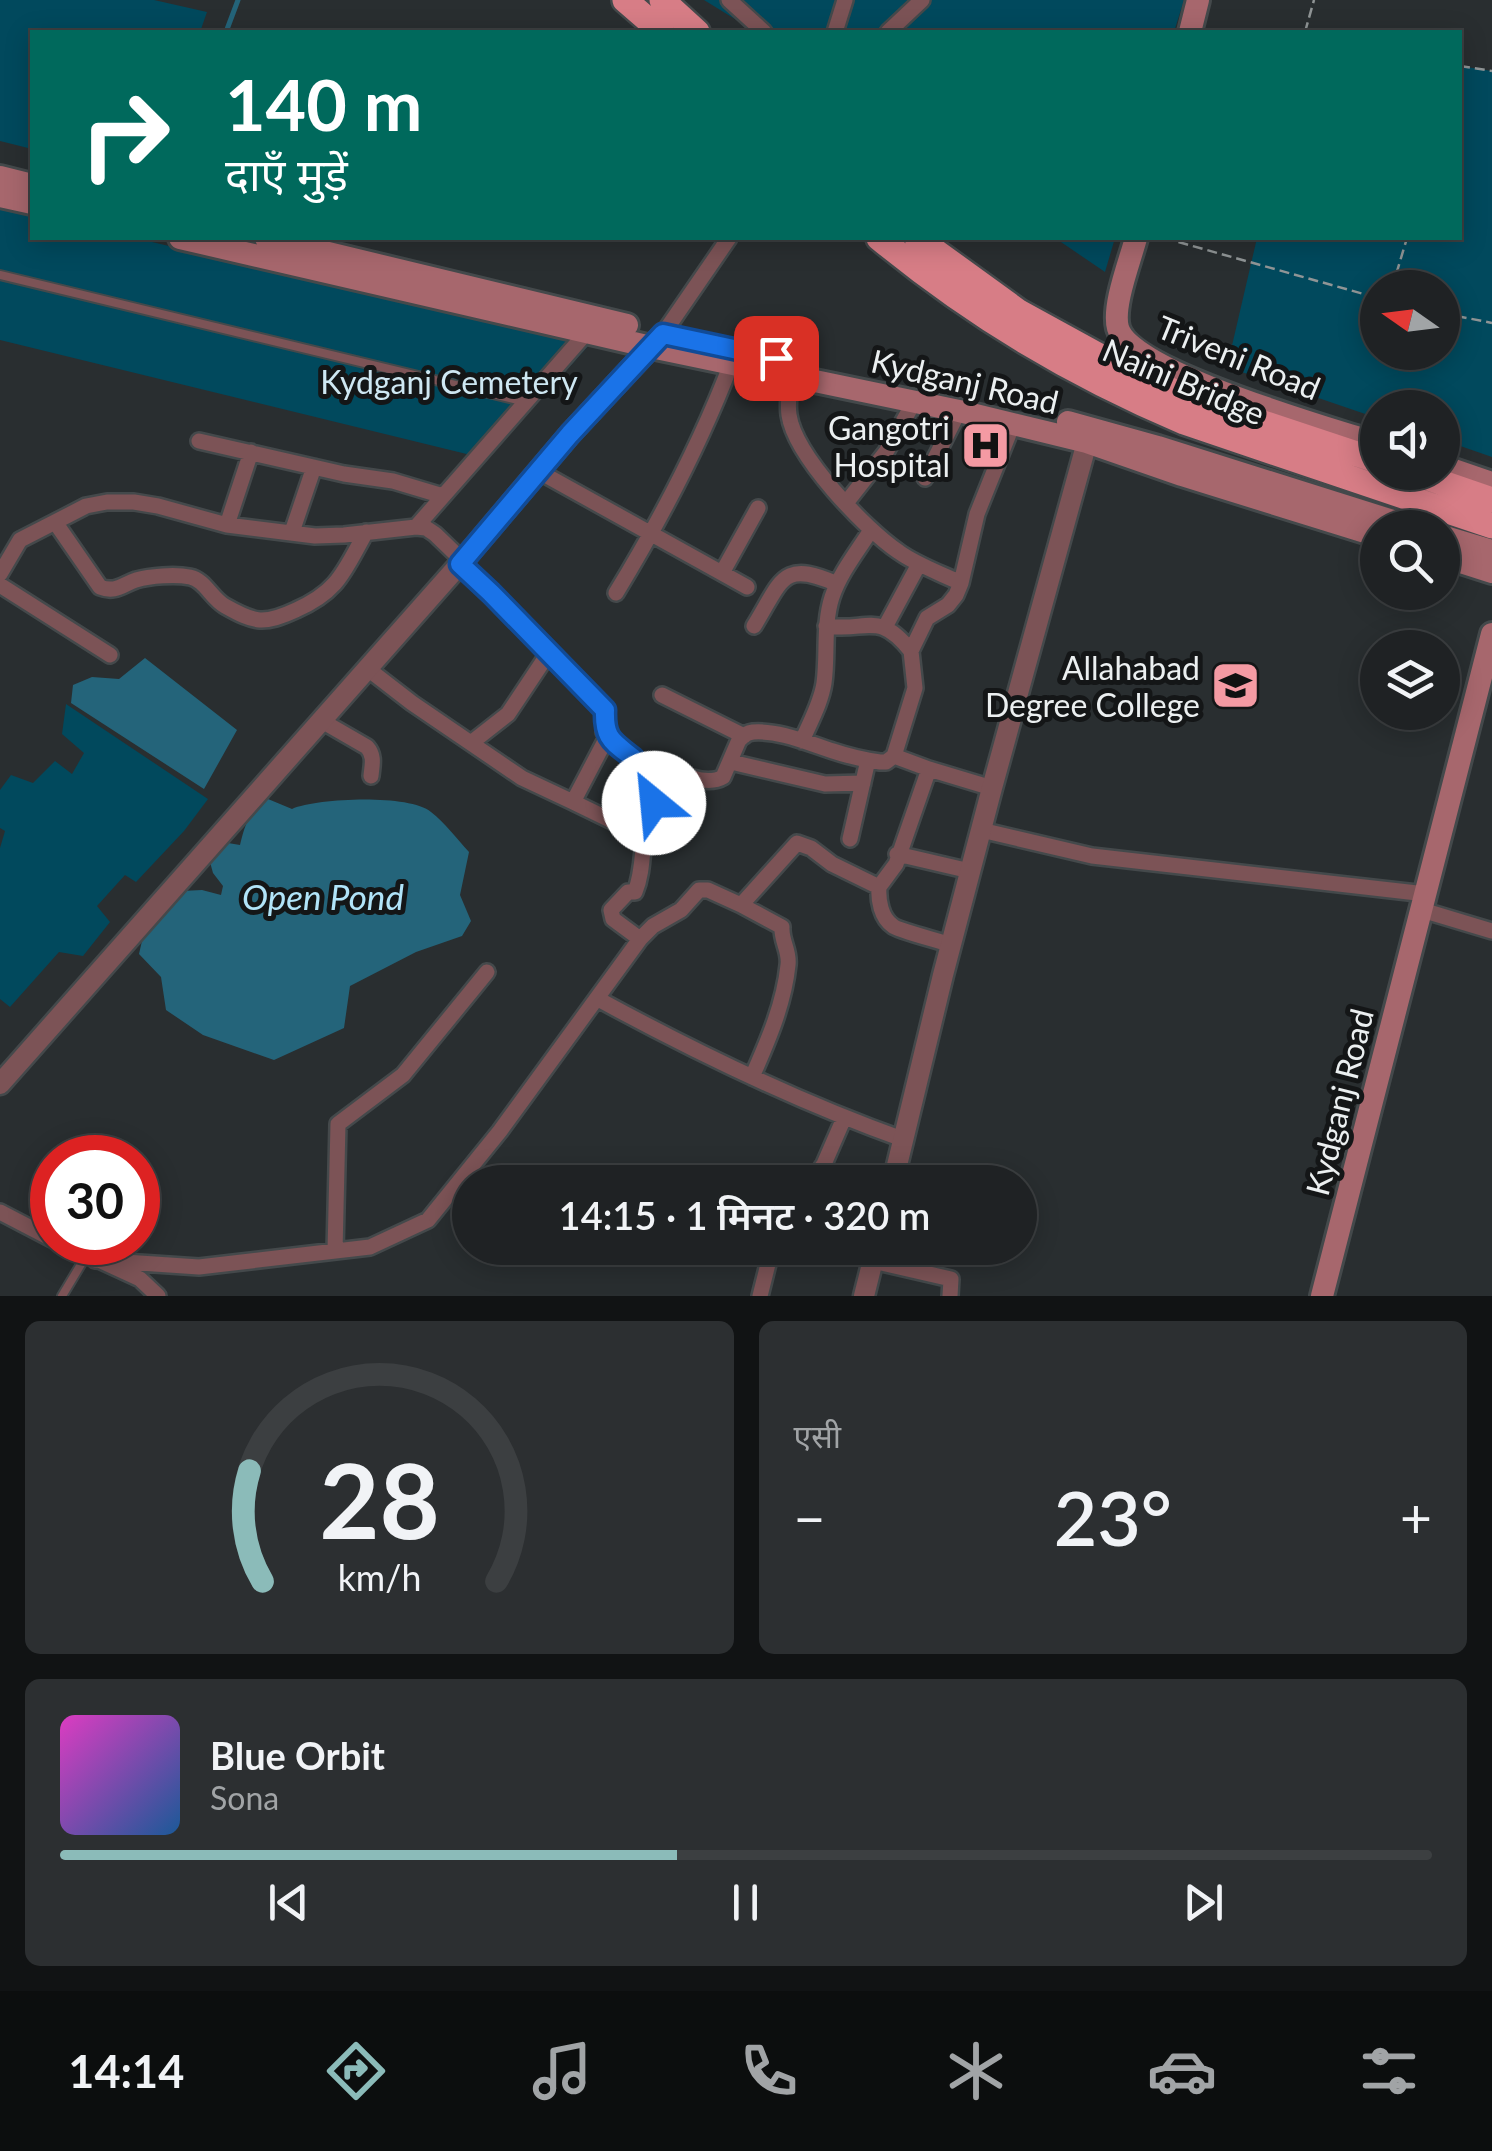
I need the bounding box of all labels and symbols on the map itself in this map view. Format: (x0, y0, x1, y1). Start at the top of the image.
north arrow (1360, 270, 1460, 370)
street label: Triveni Road (1152, 307, 1326, 407)
pin (734, 316, 819, 401)
street label: Naini Bridge (1097, 329, 1271, 433)
street label: Kydganj Road (868, 341, 1062, 421)
park label: Kydganj Cemetery (320, 362, 578, 401)
place label: Gangotri Hospital (828, 408, 950, 484)
hospital icon: Gangotri Hospital (959, 419, 1011, 471)
place label: Allahabad Degree College (985, 648, 1200, 724)
school or university icon: Allahabad Degree College (1209, 659, 1261, 711)
position arrow (602, 751, 706, 855)
water label: Open Pond (242, 875, 404, 917)
street label: Kydganj Road (1297, 1005, 1381, 1199)
speed limit sign: 30 (30, 1135, 160, 1265)

